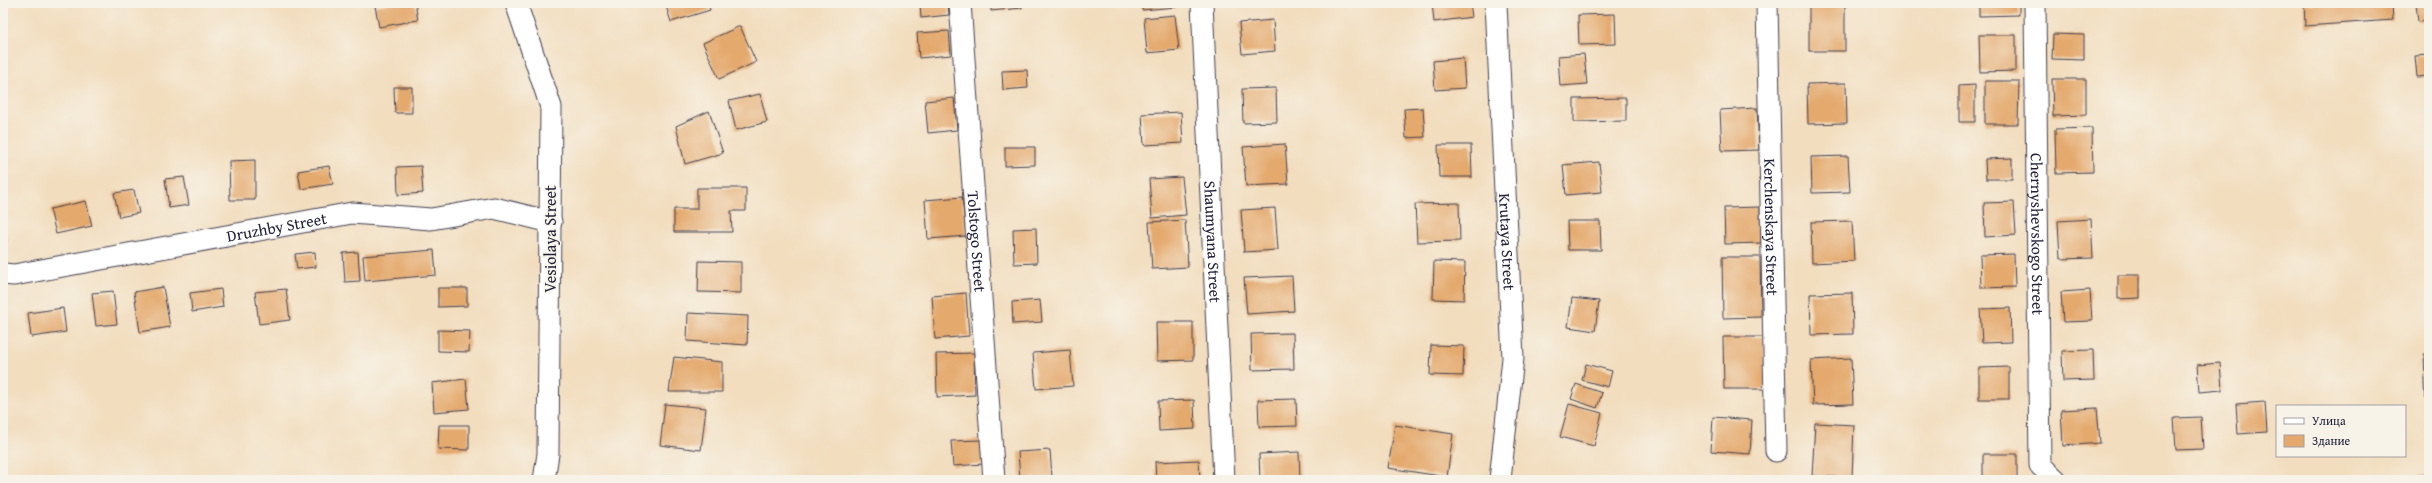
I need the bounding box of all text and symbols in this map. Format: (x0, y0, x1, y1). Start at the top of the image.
street label: Chernyshevskogo Street (2025, 153, 2050, 316)
street label: Kerchenskaya Street (1758, 158, 1785, 296)
street label: Shaumyana Street (1198, 180, 1228, 304)
street label: Vesiolaya Street (538, 185, 562, 293)
street label: Tolstogo Street (961, 190, 993, 293)
street label: Krutaya Street (1493, 193, 1522, 291)
street label: Druzhby Street (225, 206, 329, 248)
legend (2276, 405, 2406, 457)
text: Улица (2312, 412, 2346, 429)
text: Здание (2312, 432, 2351, 449)

